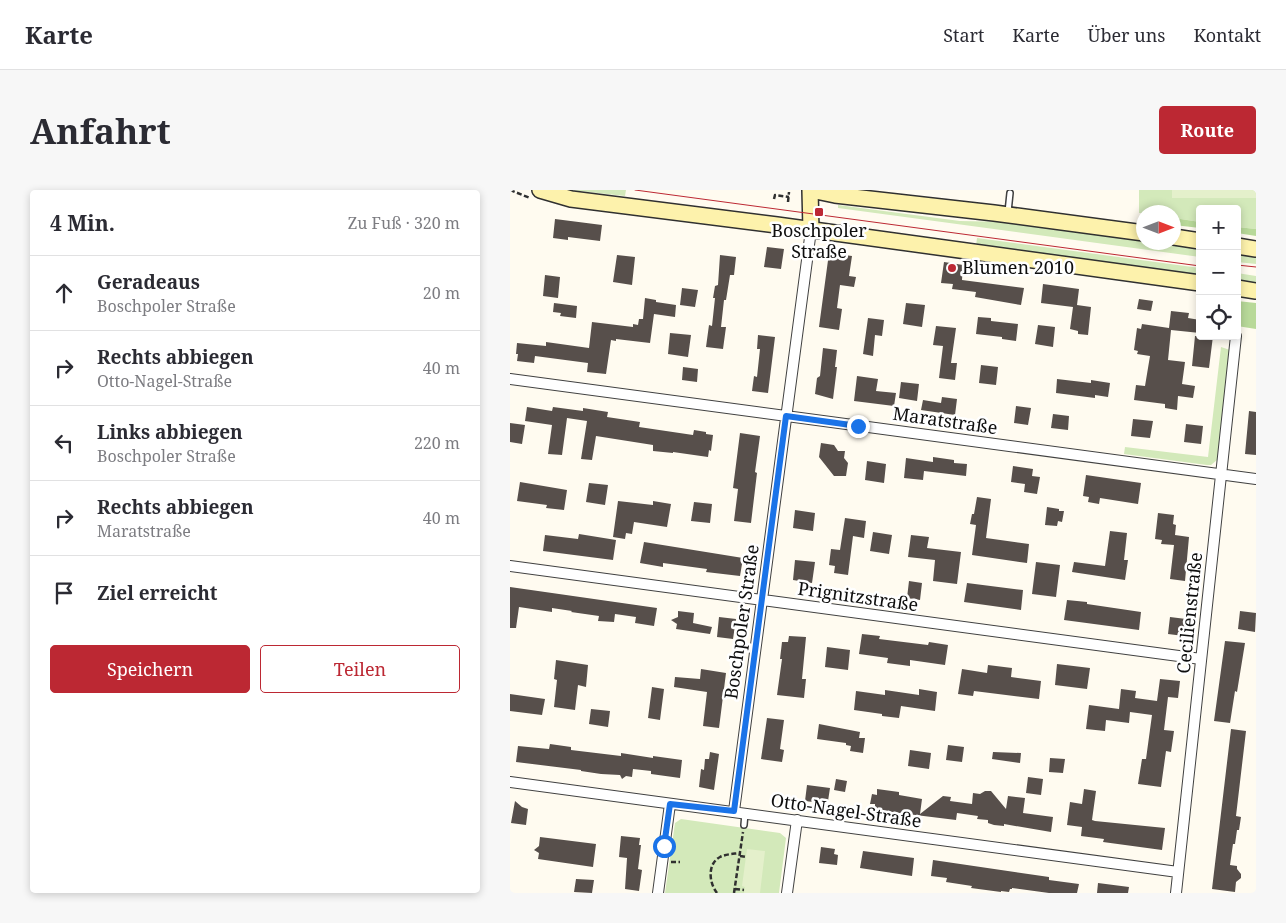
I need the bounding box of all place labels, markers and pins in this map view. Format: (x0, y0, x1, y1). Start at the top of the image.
marker: Boschpoler Straße (813, 206, 825, 218)
place label: Boschpoler Straße (771, 218, 867, 263)
place label: Blumen 2010 (962, 255, 1074, 279)
marker: Blumen 2010 (946, 262, 958, 274)

